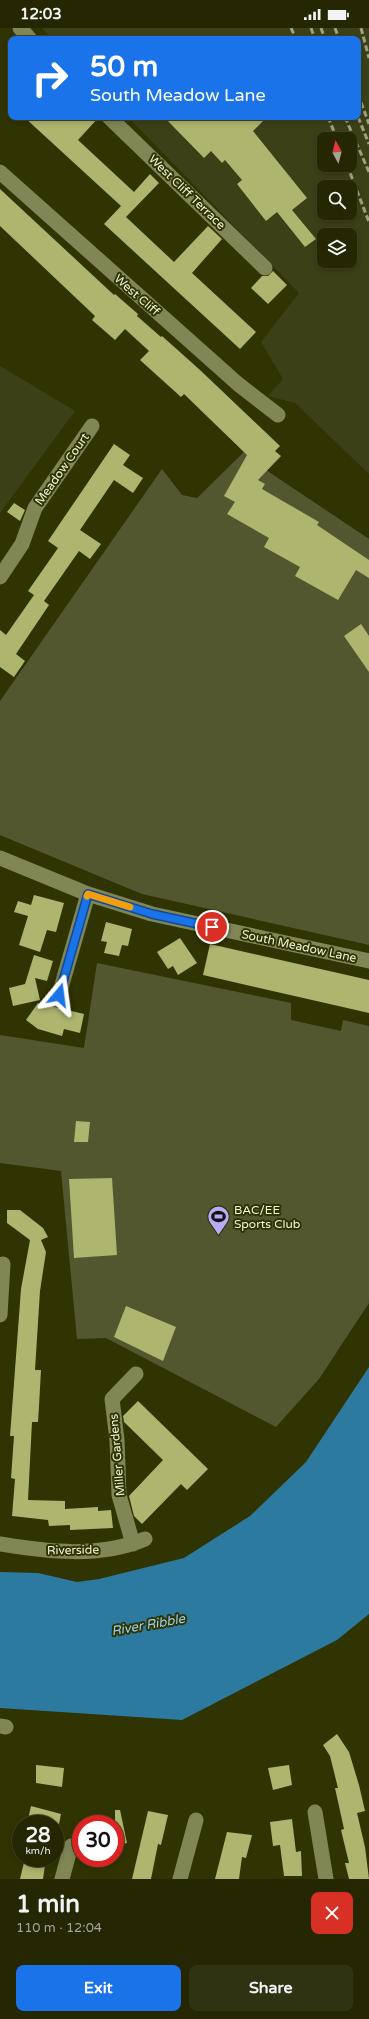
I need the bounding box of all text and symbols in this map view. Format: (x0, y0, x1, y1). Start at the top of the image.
text: 12:03 (20, 5, 62, 23)
text: 50 m (90, 50, 158, 84)
icon: right (24, 52, 76, 104)
text: South Meadow Lane (90, 84, 266, 106)
north arrow (317, 132, 357, 172)
map controls (317, 132, 357, 268)
street label: West Cliff Terrace (146, 152, 228, 232)
button: search (317, 180, 357, 220)
button: layers (317, 228, 357, 268)
street label: West Cliff (111, 272, 163, 319)
street label: Meadow Court (32, 430, 92, 508)
pin (195, 910, 229, 944)
icon: arrive (201, 916, 223, 938)
street label: South Meadow Lane (240, 927, 358, 965)
position arrow (38, 974, 80, 1016)
place label: BAC/EE Sports Club (234, 1203, 300, 1231)
sports icon: BAC/EE Sports Club (205, 1204, 231, 1237)
street label: Miller Gardens (106, 1413, 128, 1497)
street label: Riverside (47, 1543, 99, 1557)
water label: River Ribble (110, 1611, 187, 1639)
speed limit sign: 30 (72, 1815, 124, 1867)
text: 28 (25, 1824, 51, 1848)
text: km/h (25, 1845, 51, 1857)
text: 1 min (16, 1890, 80, 1919)
button: close (311, 1892, 353, 1934)
text: 110 m · 12:04 (16, 1920, 102, 1936)
button: Exit (16, 1965, 181, 2011)
button: Share (189, 1965, 353, 2011)

